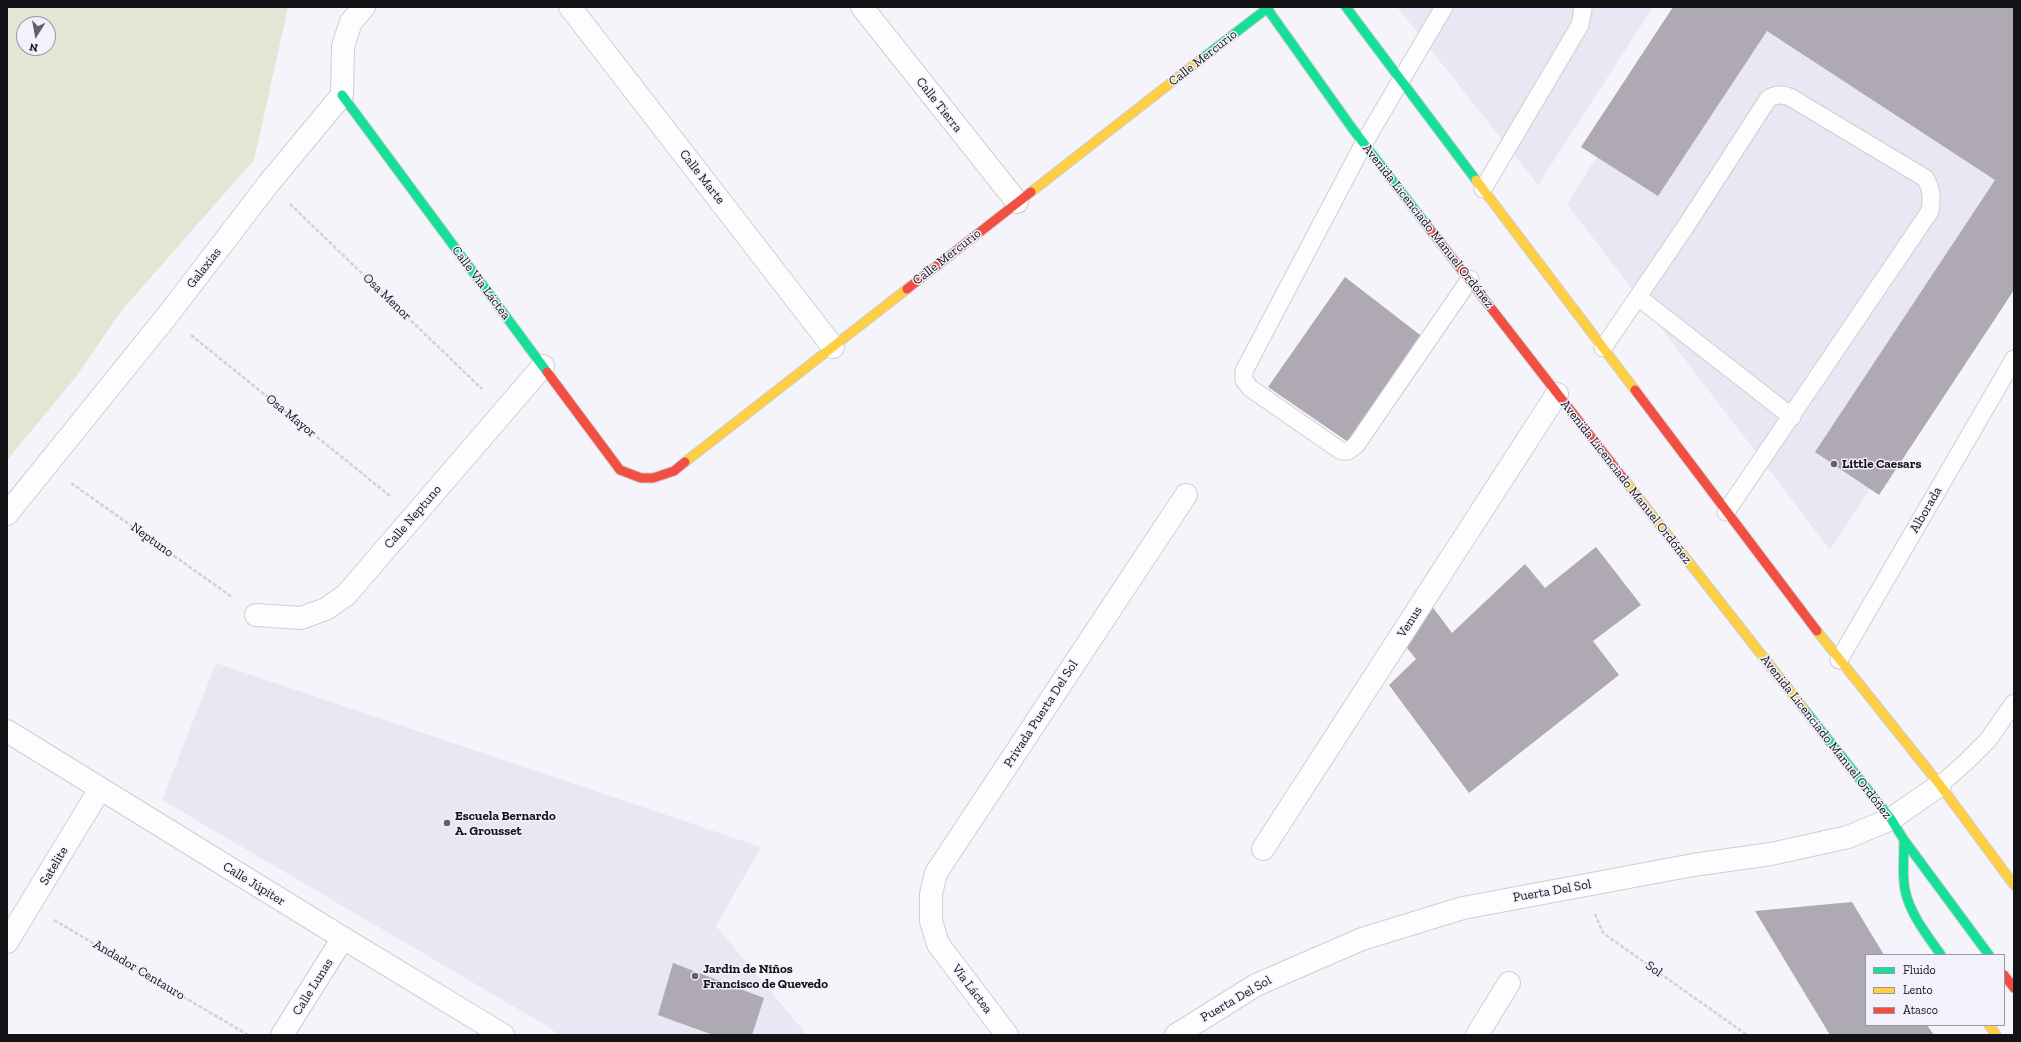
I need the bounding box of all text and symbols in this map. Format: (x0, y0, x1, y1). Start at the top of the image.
north arrow (16, 16, 56, 56)
street label: Calle Mercurio (1166, 26, 1240, 90)
text: N (28, 40, 39, 54)
street label: Calle Tierra (913, 74, 965, 136)
street label: Avenida Licenciado Manuel Ordóñez (1359, 141, 1497, 311)
street label: Calle Marte (676, 147, 728, 207)
street label: Calle Mercurio (910, 225, 984, 289)
street label: Calle Vía Láctea (448, 243, 514, 323)
street label: Galaxias (183, 245, 225, 291)
street label: Osa Menor (360, 270, 414, 324)
street label: Osa Mayor (263, 391, 319, 441)
street label: Avenida Licenciado Manuel Ordóñez (1557, 397, 1695, 567)
place label: Little Caesars (1842, 456, 1921, 472)
marker: Little Caesars (1829, 459, 1839, 469)
street label: Calle Neptuno (381, 482, 445, 552)
street label: Alborada (1907, 484, 1945, 536)
street label: Neptuno (128, 519, 176, 561)
street label: Venus (1394, 603, 1426, 641)
street label: Avenida Licenciado Manuel Ordóñez (1757, 652, 1895, 822)
street label: Privada Puerta Del Sol (1000, 657, 1082, 771)
place label: Escuela Bernardo A. Grousset (455, 808, 556, 839)
marker: Escuela Bernardo A. Grousset (442, 818, 452, 828)
street label: Satelite (36, 844, 72, 888)
street label: Calle Júpiter (220, 859, 288, 909)
street label: Puerta Del Sol (1512, 876, 1592, 906)
street label: Andador Centauro (90, 937, 188, 1003)
legend (1865, 954, 2005, 1026)
street label: Calle Lunas (289, 956, 337, 1018)
street label: Sol (1643, 958, 1665, 980)
place label: Jardin de Niños Francisco de Quevedo (703, 961, 828, 992)
street label: Vía Láctea (948, 961, 996, 1017)
text: Fluido (1903, 963, 1936, 977)
marker: Jardin de Niños Francisco de Quevedo (690, 971, 700, 981)
street label: Puerta Del Sol (1198, 972, 1274, 1026)
text: Lento (1903, 983, 1933, 997)
text: Atasco (1903, 1003, 1938, 1017)

